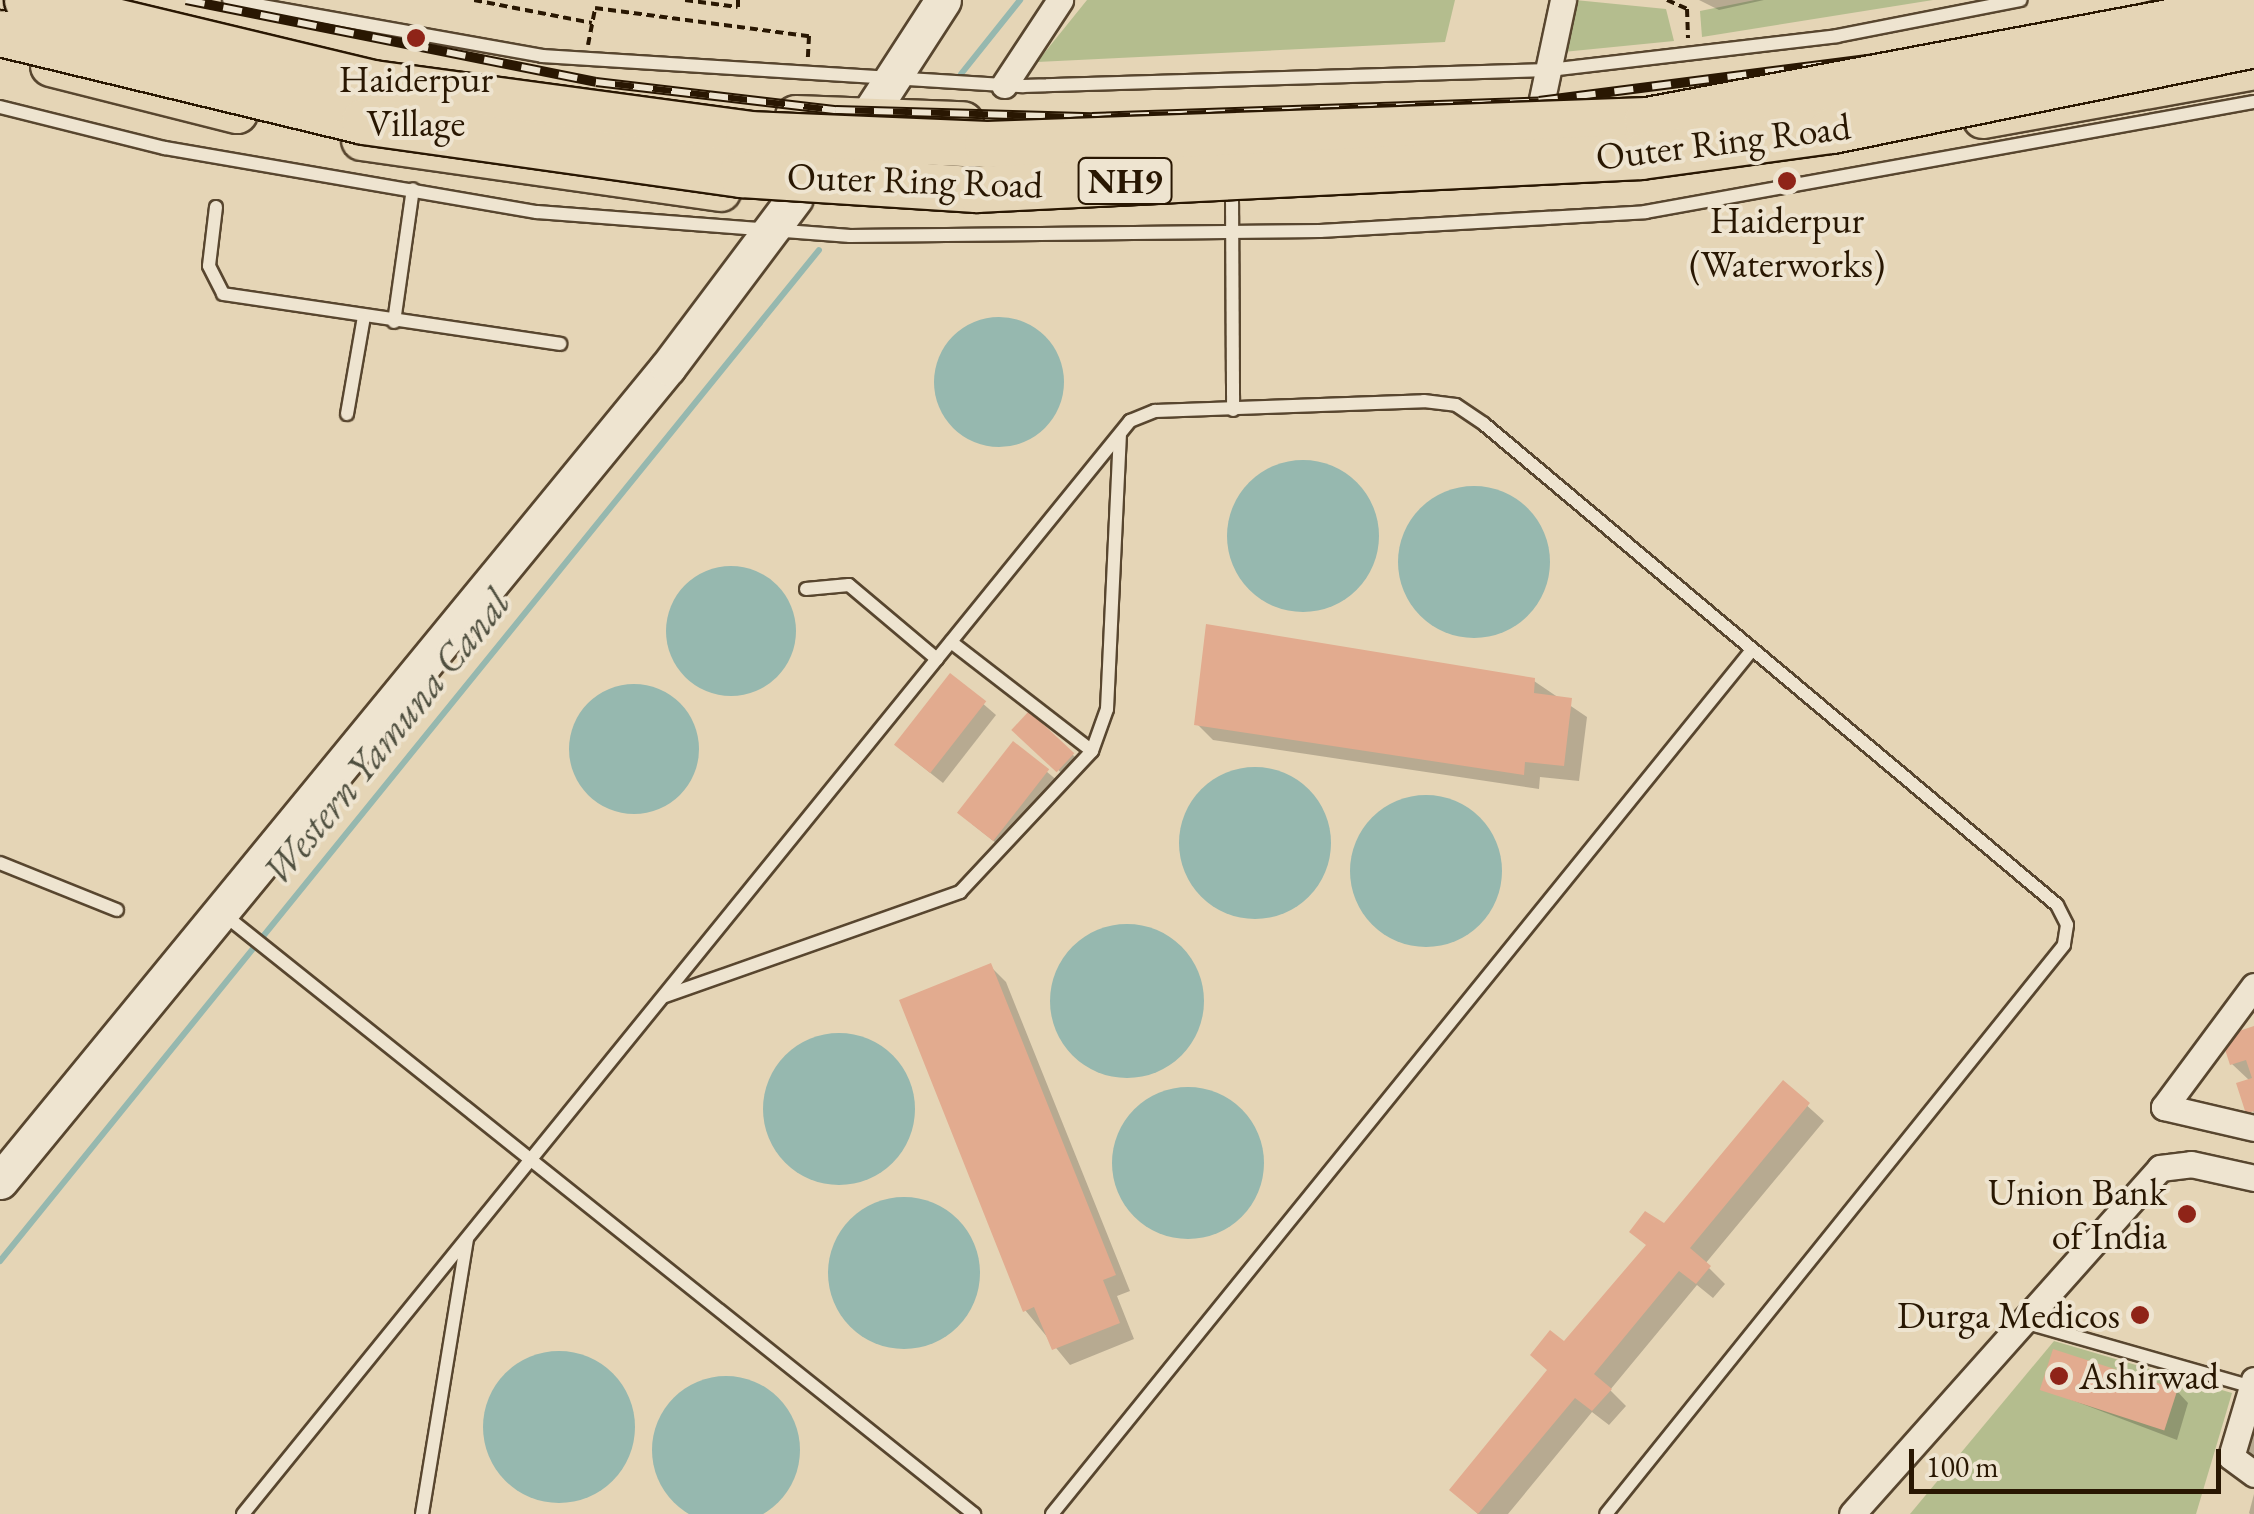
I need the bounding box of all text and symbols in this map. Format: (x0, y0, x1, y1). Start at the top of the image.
marker: Haiderpur Village (403, 25, 429, 51)
place label: Haiderpur Village (339, 56, 493, 146)
street label: Outer Ring Road (1593, 103, 1853, 179)
road number: NH9 (1078, 151, 1172, 211)
street label: Outer Ring Road (786, 153, 1044, 207)
marker: Haiderpur (Waterworks) (1776, 170, 1798, 192)
place label: Haiderpur (Waterworks) (1689, 197, 1885, 286)
water label: Western Yamuna Canal (252, 579, 520, 895)
place label: Union Bank of India (1988, 1169, 2167, 1258)
marker: Union Bank of India (2176, 1203, 2198, 1225)
place label: Durga Medicos (1897, 1292, 2120, 1338)
marker: Durga Medicos (2129, 1304, 2151, 1326)
place label: Ashirwad (2079, 1353, 2219, 1399)
marker: Ashirwad (2048, 1365, 2070, 1387)
scale bar (1914, 1429, 2226, 1491)
text: 100 m (1926, 1447, 1999, 1486)

